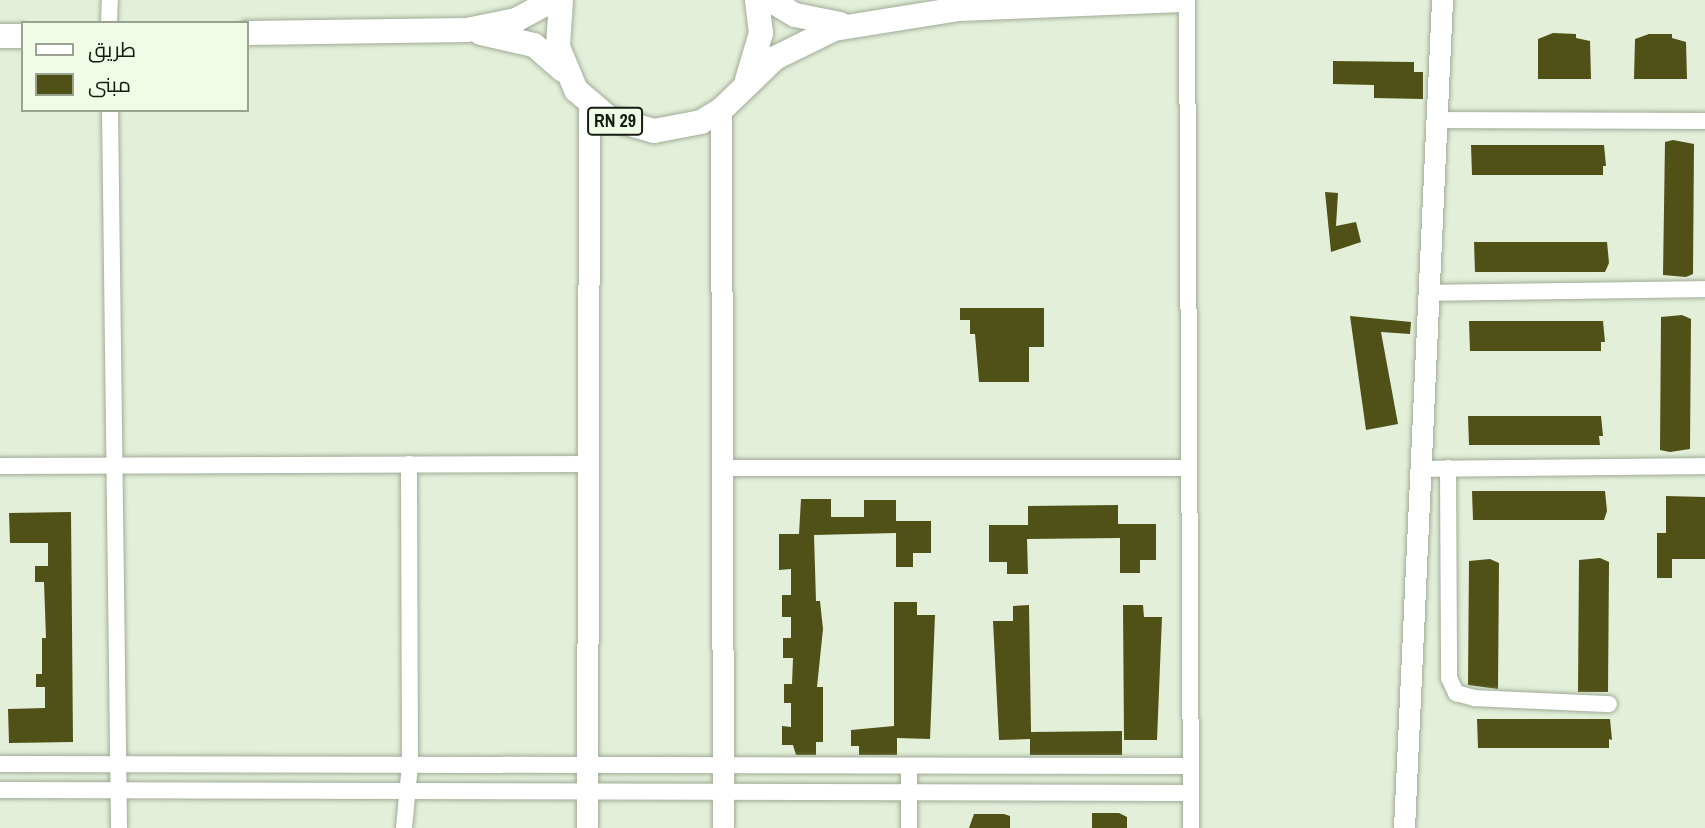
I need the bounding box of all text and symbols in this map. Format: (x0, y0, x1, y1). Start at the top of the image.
legend (21, 21, 248, 112)
text: طريق (88, 35, 136, 64)
text: مبنى (88, 70, 131, 99)
road number: RN 29 (587, 106, 643, 136)

